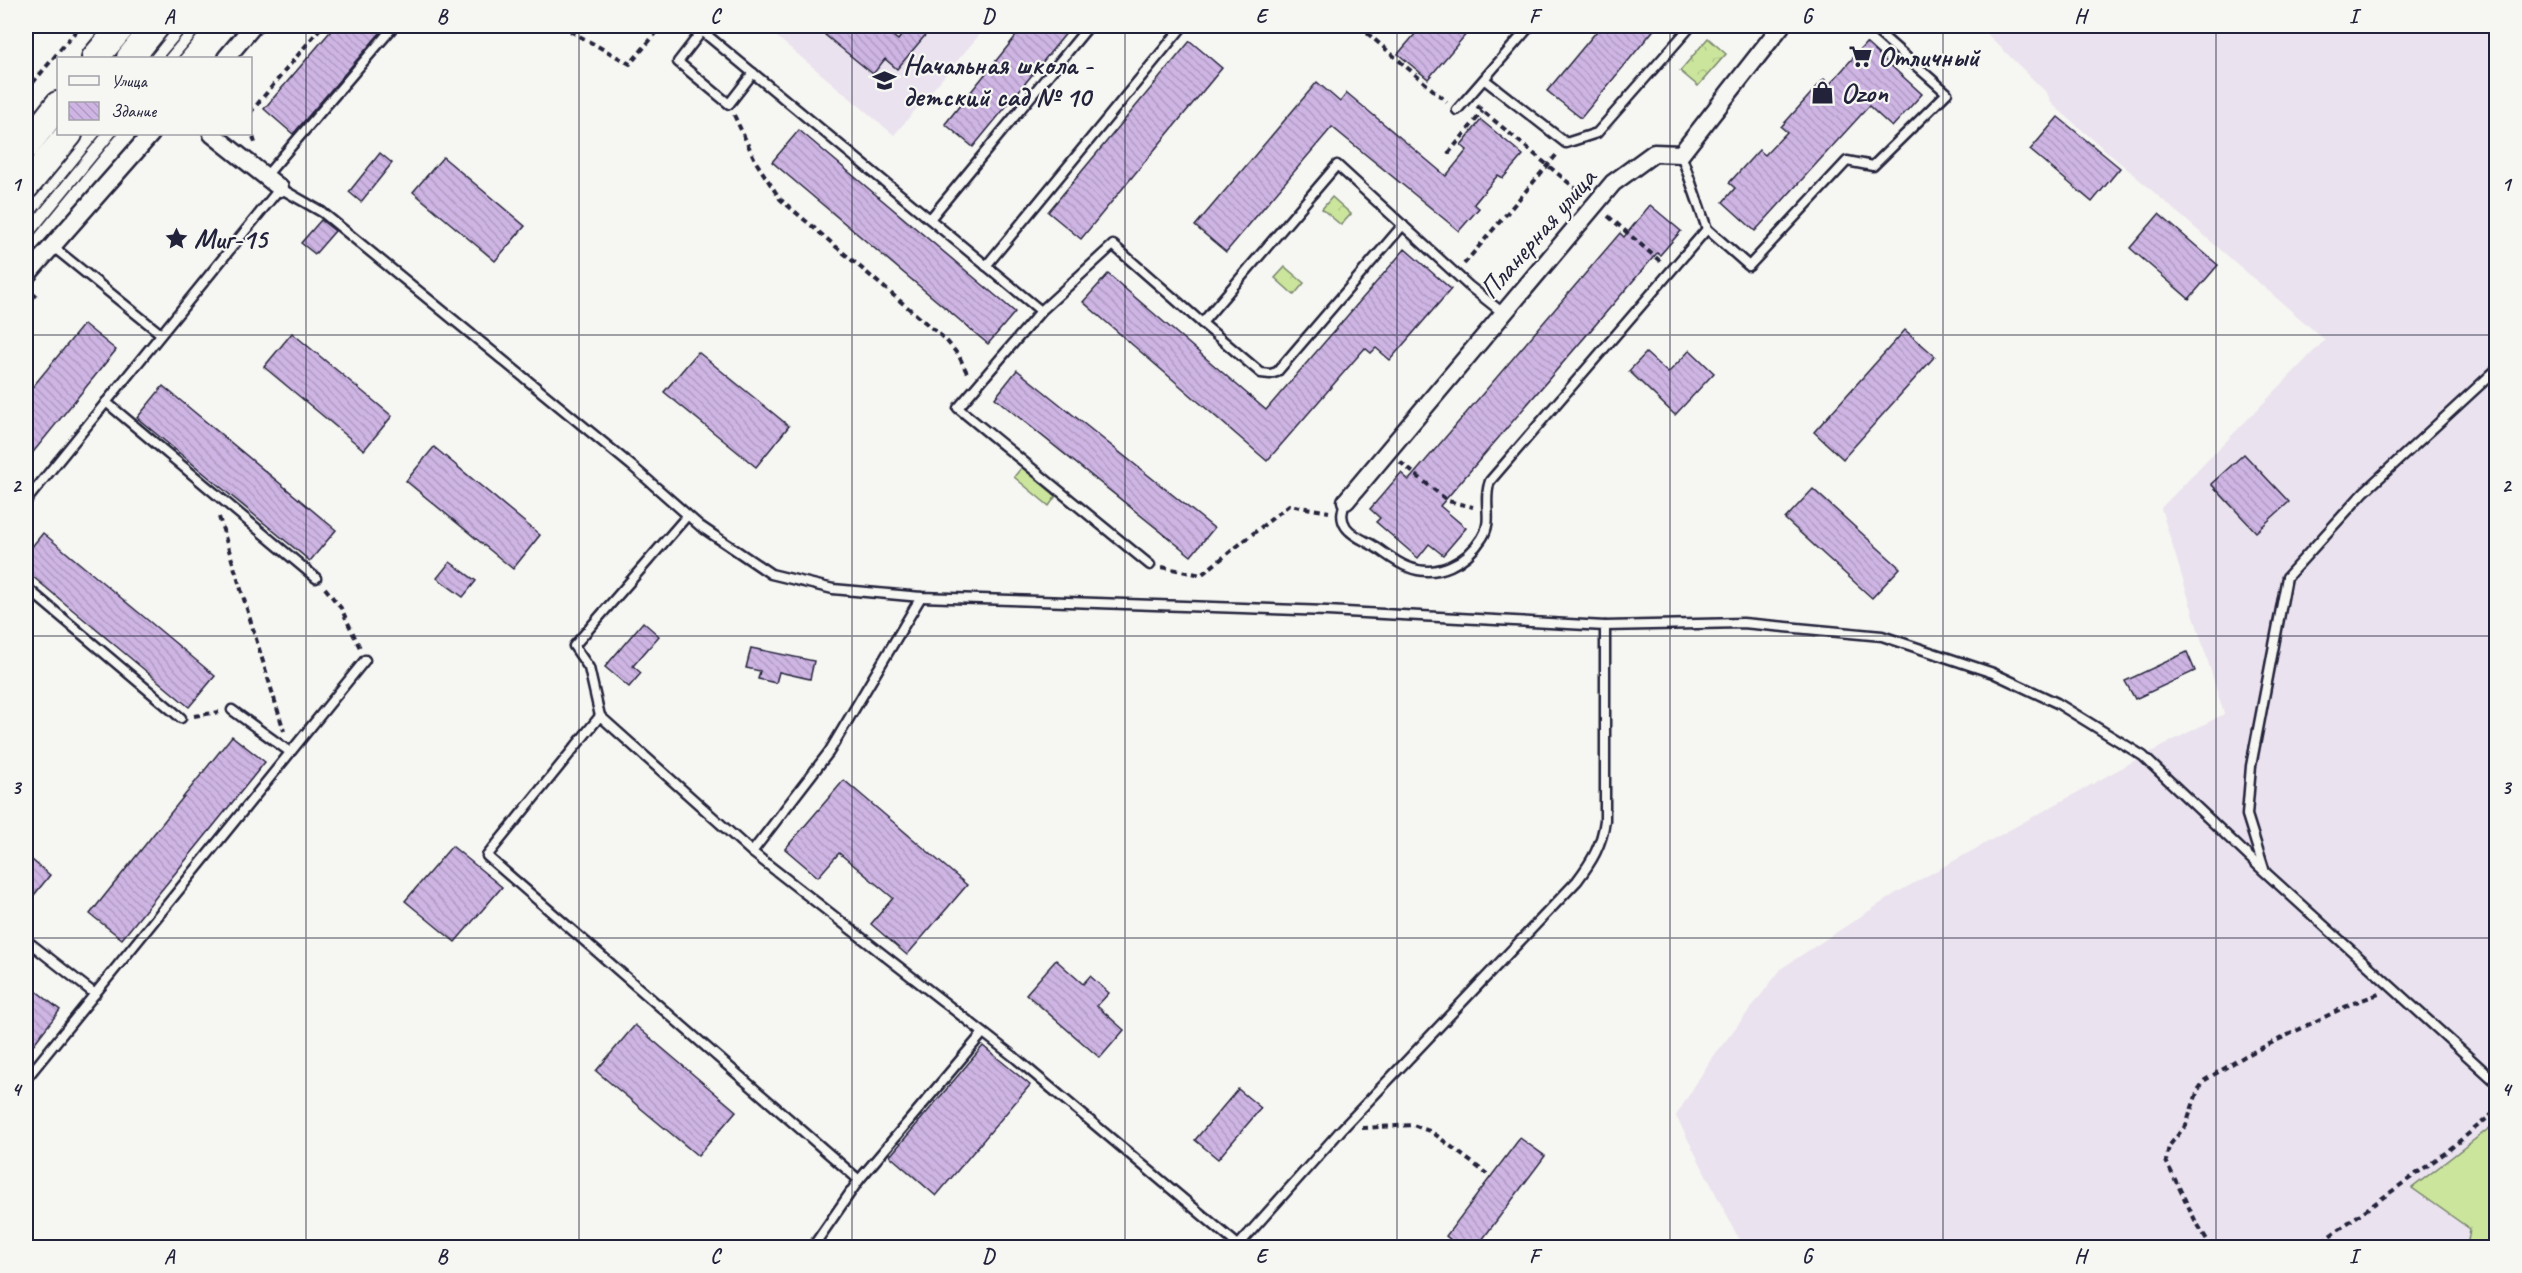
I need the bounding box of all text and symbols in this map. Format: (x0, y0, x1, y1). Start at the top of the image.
text: A (164, 4, 176, 29)
text: B (437, 4, 449, 29)
text: C (710, 4, 722, 29)
text: D (982, 4, 996, 29)
text: E (1256, 4, 1270, 29)
text: F (1529, 4, 1543, 29)
text: G (1802, 4, 1815, 29)
text: H (2074, 4, 2089, 29)
text: I (2349, 4, 2362, 29)
place label: Отличный (1878, 39, 1981, 74)
supermarket icon: Отличный (1847, 43, 1873, 69)
place label: Начальная школа - детский сад № 10 (903, 47, 1095, 114)
legend (57, 57, 252, 135)
school or university icon: Начальная школа - детский сад № 10 (872, 67, 898, 93)
text: Улица (111, 70, 148, 92)
place label: Ozon (1841, 75, 1889, 110)
shop icon: Ozon (1810, 79, 1836, 105)
text: Здание (111, 100, 157, 122)
street label: Планерная улица (1471, 160, 1605, 306)
text: 1 (12, 172, 23, 197)
text: 1 (2502, 172, 2513, 197)
place label: Миг-15 (194, 221, 270, 256)
place icon: Миг-15 (163, 225, 189, 251)
text: 2 (12, 473, 23, 498)
text: 2 (2502, 473, 2513, 498)
text: 3 (12, 775, 23, 800)
text: 3 (2502, 775, 2513, 800)
text: 4 (12, 1077, 24, 1102)
text: 4 (2502, 1077, 2514, 1102)
text: A (164, 1244, 176, 1269)
text: B (437, 1244, 449, 1269)
text: C (710, 1244, 722, 1269)
text: D (982, 1244, 996, 1269)
text: E (1256, 1244, 1270, 1269)
text: F (1529, 1244, 1543, 1269)
text: G (1802, 1244, 1815, 1269)
text: H (2074, 1244, 2089, 1269)
text: I (2349, 1244, 2362, 1269)

